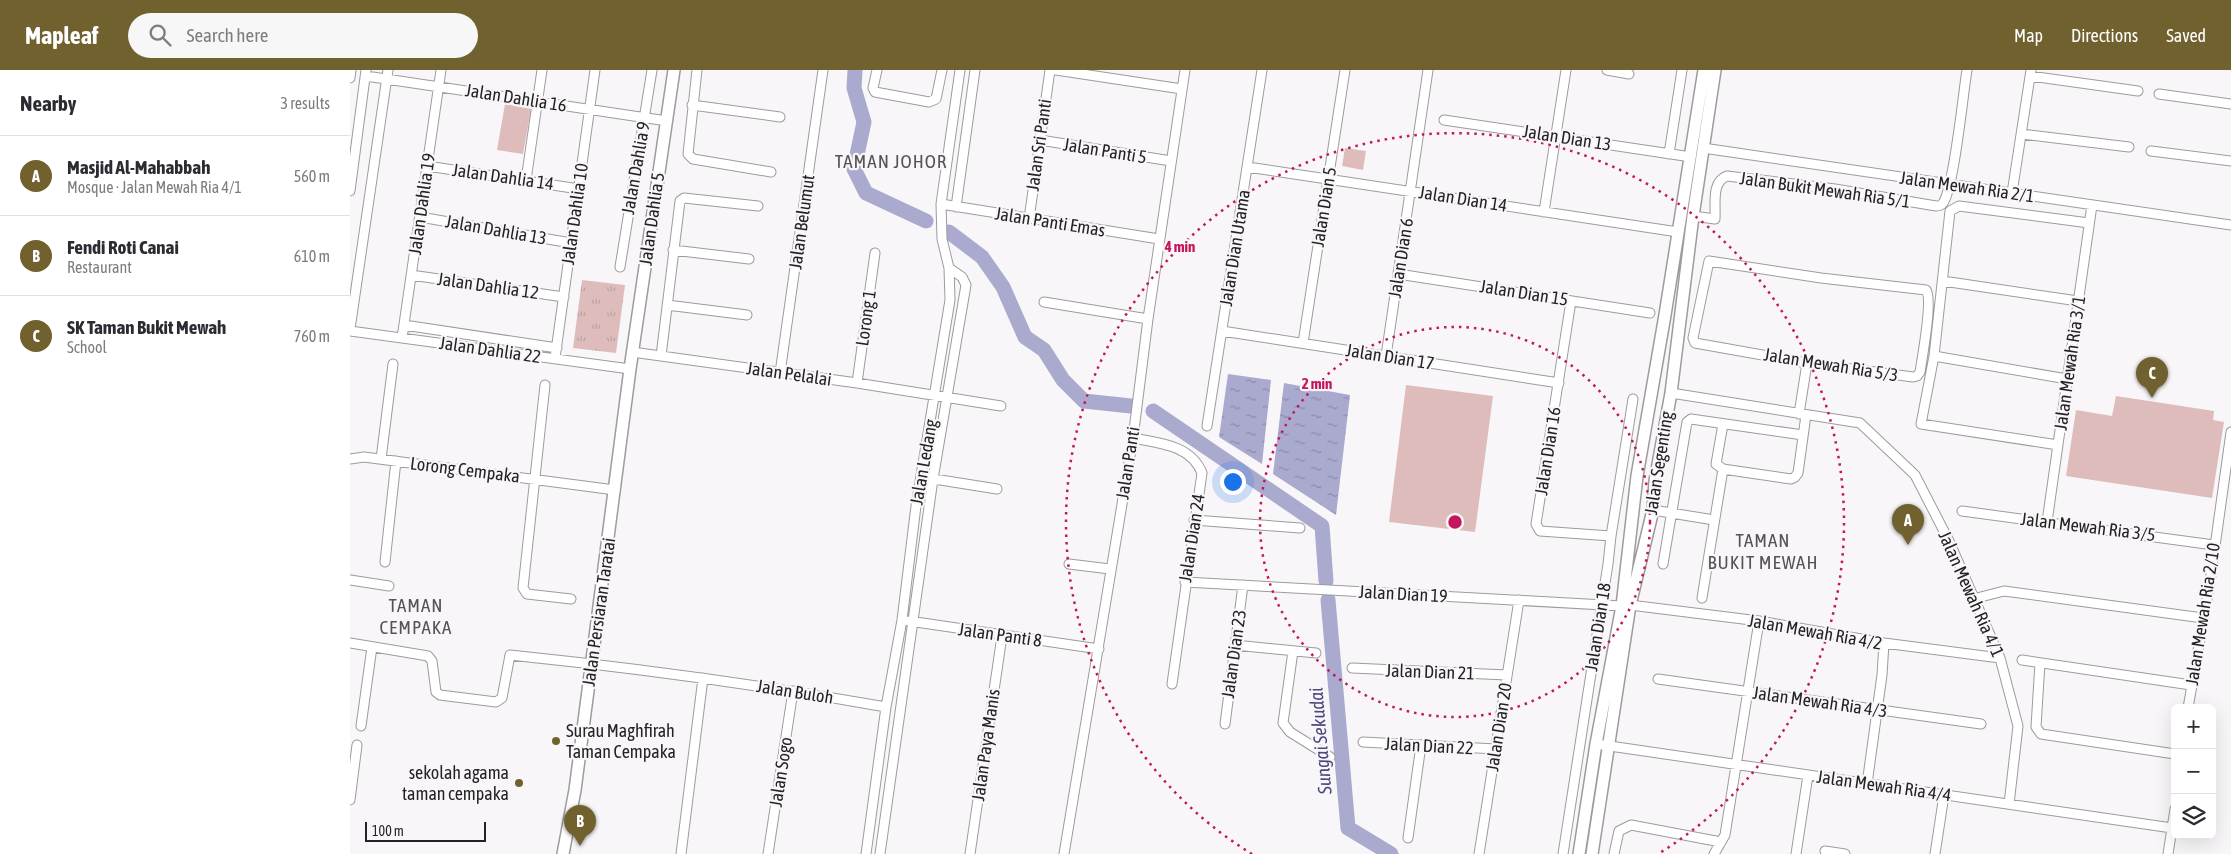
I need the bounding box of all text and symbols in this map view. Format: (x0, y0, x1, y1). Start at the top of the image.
search box (128, 13, 478, 58)
icon: search (146, 21, 174, 49)
text: Mapleaf (25, 22, 98, 49)
text: Search here (186, 24, 268, 46)
text: Map (2014, 25, 2043, 46)
text: Directions (2071, 25, 2138, 46)
text: Saved (2166, 25, 2206, 46)
street label: Jalan Dahlia 16 (464, 79, 568, 116)
text: Nearby (20, 91, 76, 115)
text: 3 results (280, 94, 330, 112)
street label: Jalan Sri Panti (1022, 98, 1055, 192)
street label: Jalan Dahlia 9 (617, 120, 654, 216)
street label: Jalan Dian 13 (1521, 120, 1613, 155)
street label: Jalan Panti 5 (1062, 134, 1148, 167)
district label: TAMAN JOHOR (835, 150, 947, 172)
street label: Jalan Dahlia 19 (404, 152, 439, 256)
text: Masjid Al-Mahabbah (67, 156, 210, 178)
street label: Jalan Dahlia 14 (451, 159, 555, 194)
street label: Jalan Dahlia 10 (557, 162, 592, 266)
street label: Jalan Dian 5 (1307, 165, 1340, 248)
text: A (32, 167, 40, 185)
text: 560 m (294, 167, 330, 185)
street label: Jalan Bukit Mewah Ria 5/1 (1738, 167, 1912, 212)
street label: Jalan Mewah Ria 2/1 (1898, 167, 2036, 206)
street label: Jalan Dahlia 5 (635, 171, 668, 267)
street label: Jalan Belumut (784, 173, 819, 271)
text: Mosque · Jalan Mewah Ria 4/1 (67, 178, 242, 196)
street label: Jalan Dian 14 (1417, 181, 1509, 216)
street label: Jalan Dian Utama (1215, 188, 1254, 308)
street label: Jalan Panti Emas (994, 202, 1107, 241)
street label: Jalan Dahlia 13 (444, 210, 548, 249)
street label: Jalan Dian 6 (1384, 216, 1417, 299)
text: Fendi Roti Canai (67, 236, 179, 258)
text: 4 min (1164, 238, 1195, 255)
text: B (32, 247, 40, 265)
text: 610 m (294, 247, 330, 265)
text: Restaurant (67, 258, 132, 276)
street label: Jalan Dahlia 12 (436, 268, 540, 303)
street label: Jalan Dian 15 (1478, 275, 1570, 310)
street label: Lorong 1 (851, 288, 880, 347)
street label: Jalan Mewah Ria 3/1 (2050, 294, 2089, 432)
text: SK Taman Bukit Mewah (67, 316, 226, 338)
text: C (32, 327, 40, 345)
text: 760 m (294, 327, 330, 345)
street label: Jalan Dahlia 22 (438, 332, 542, 367)
text: School (67, 338, 107, 356)
street label: Jalan Dian 17 (1344, 339, 1436, 374)
street label: Jalan Mewah Ria 5/3 (1762, 344, 1900, 385)
street label: Jalan Pelalai (745, 357, 833, 390)
pin: C (2136, 357, 2168, 398)
text: 2 min (1302, 375, 1332, 392)
street label: Jalan Dian 16 (1530, 405, 1565, 497)
street label: Jalan Segenting (1640, 410, 1677, 516)
street label: Jalan Ledang (906, 417, 941, 507)
street label: Jalan Panti (1111, 425, 1144, 501)
street label: Lorong Cempaka (409, 452, 521, 487)
your location (1220, 469, 1246, 495)
street label: Jalan Dian 24 (1174, 492, 1209, 584)
pin: A (1892, 504, 1924, 545)
street label: Jalan Mewah Ria 3/5 (2019, 508, 2157, 545)
centre of rings (1446, 513, 1464, 531)
street label: Jalan Mewah Ria 4/1 (1934, 528, 2009, 660)
district label: TAMAN BUKIT MEWAH (1708, 529, 1818, 573)
street label: Jalan Persiaran Taratai (578, 536, 619, 688)
street label: Jalan Mewah Ria 2/10 (2181, 541, 2224, 687)
street label: Jalan Dian 19 (1358, 581, 1448, 606)
street label: Jalan Dian 18 (1580, 581, 1615, 673)
district label: TAMAN CEMPAKA (380, 594, 452, 638)
street label: Jalan Dian 23 (1217, 608, 1250, 700)
street label: Jalan Mewah Ria 4/2 (1746, 609, 1884, 654)
street label: Jalan Panti 8 (957, 618, 1043, 651)
street label: Jalan Dian 21 (1385, 659, 1475, 684)
street label: Jalan Buloh (755, 675, 835, 708)
street label: Jalan Dian 20 (1481, 681, 1516, 773)
street label: Jalan Mewah Ria 4/3 (1751, 682, 1889, 721)
water label: Sungai Sekudai (1304, 687, 1336, 796)
street label: Jalan Paya Manis (967, 688, 1004, 802)
map controls (2171, 704, 2216, 839)
button: + (2171, 704, 2216, 749)
place label: Surau Maghfirah Taman Cempaka (566, 720, 676, 762)
street label: Jalan Dian 22 (1384, 733, 1474, 758)
marker: Surau Maghfirah Taman Cempaka (550, 735, 562, 747)
street label: Jalan Sogo (765, 736, 796, 808)
button: − (2171, 749, 2216, 794)
place label: sekolah agama taman cempaka (402, 762, 509, 804)
street label: Jalan Mewah Ria 4/4 (1815, 766, 1953, 805)
marker: sekolah agama taman cempaka (513, 777, 525, 789)
button: layers (2171, 794, 2216, 839)
pin: B (564, 805, 596, 846)
scale bar (365, 819, 486, 842)
text: 100 m (372, 823, 404, 839)

